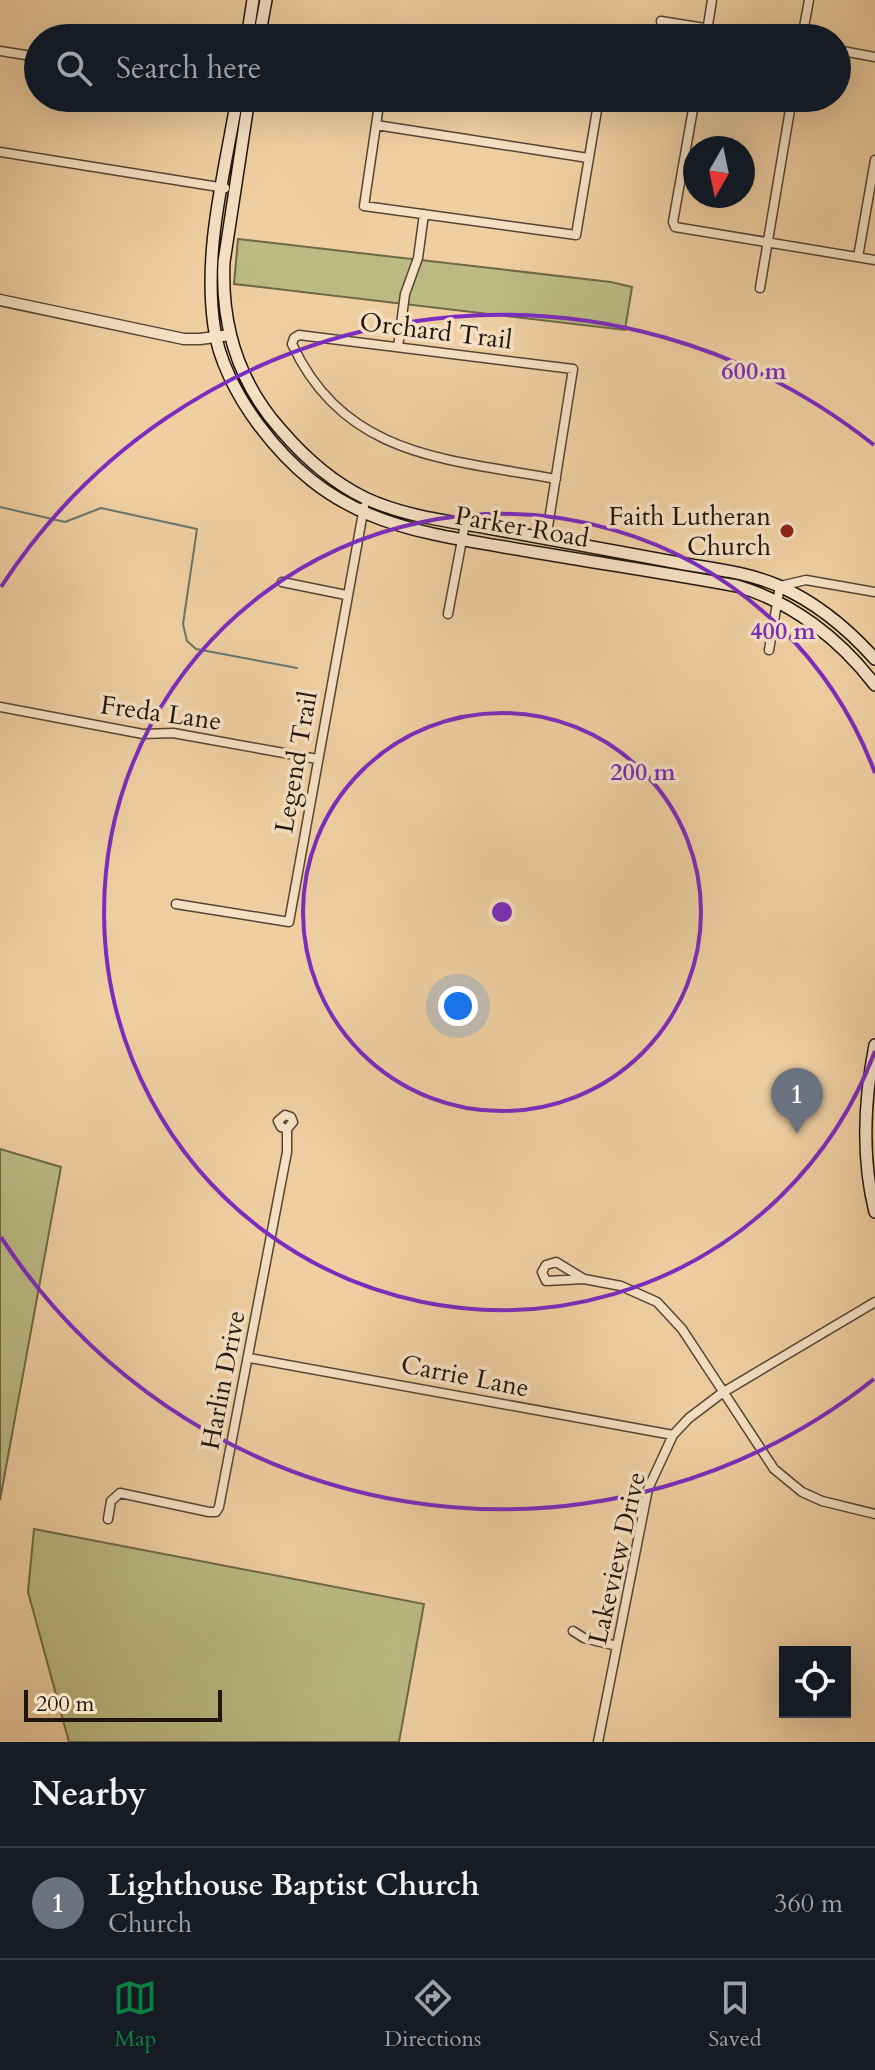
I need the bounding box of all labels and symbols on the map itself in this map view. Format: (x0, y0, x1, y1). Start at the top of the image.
north arrow (683, 136, 755, 208)
street label: Orchard Trail (358, 304, 515, 358)
text: 600 m (721, 355, 788, 388)
street label: Parker Road (452, 498, 592, 556)
place label: Faith Lutheran Church (608, 499, 771, 564)
marker: Faith Lutheran Church (778, 522, 796, 540)
text: 400 m (750, 615, 817, 648)
street label: Freda Lane (98, 687, 224, 739)
street label: Legend Trail (266, 688, 326, 836)
text: 200 m (610, 756, 677, 789)
centre of rings (488, 898, 516, 926)
your location (438, 986, 478, 1026)
pin: 1 (771, 1068, 823, 1134)
street label: Harlin Drive (192, 1307, 254, 1453)
street label: Carrie Lane (398, 1346, 532, 1406)
street label: Lakeview Drive (580, 1468, 654, 1648)
scale bar (24, 1686, 222, 1722)

